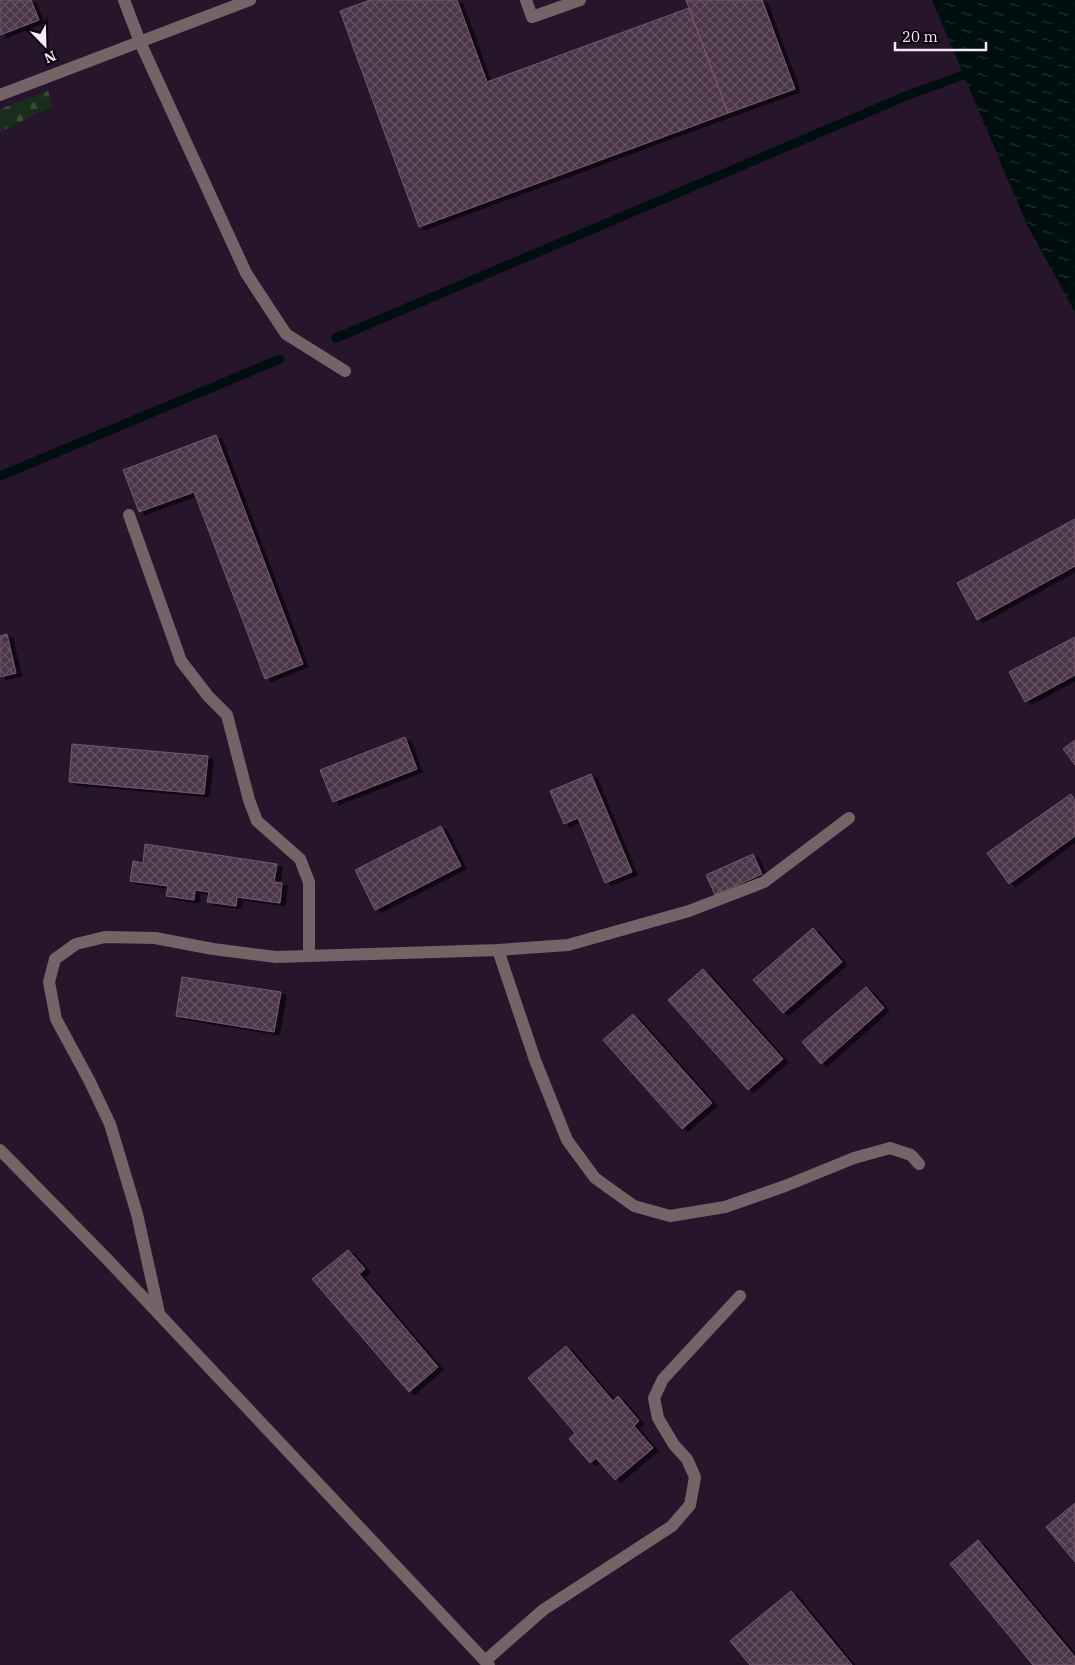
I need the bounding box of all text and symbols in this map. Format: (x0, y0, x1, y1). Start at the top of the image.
north arrow (20, 20, 70, 70)
scale bar (895, 20, 986, 52)
text: 20 m (902, 27, 938, 46)
text: N (41, 47, 59, 67)

